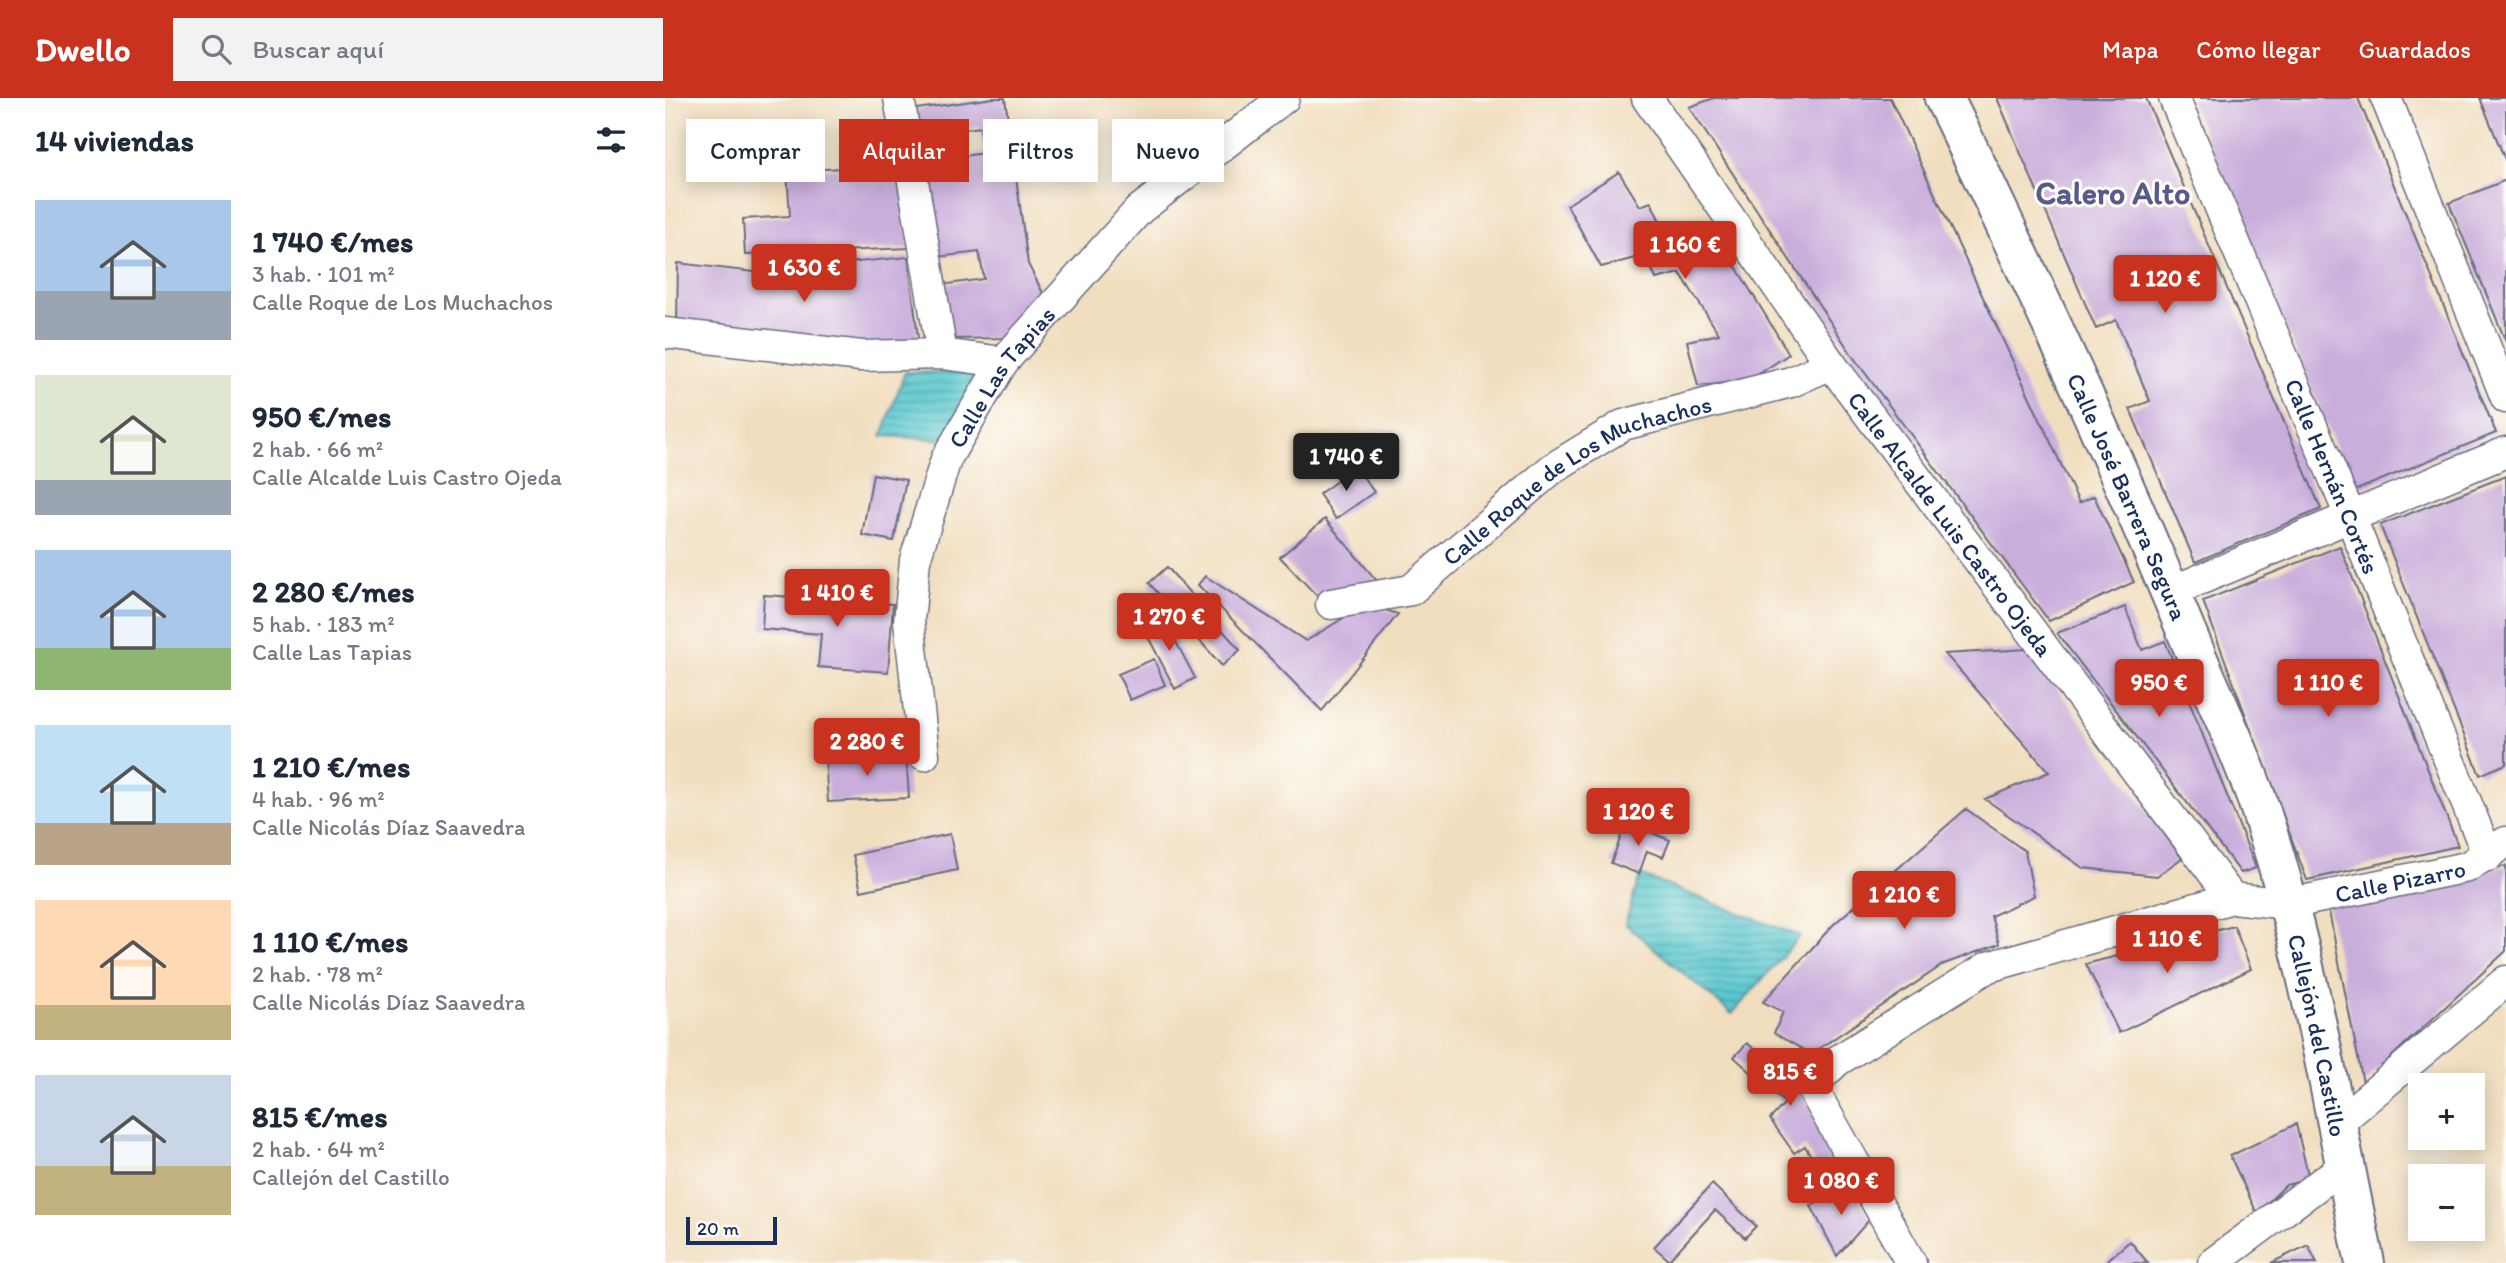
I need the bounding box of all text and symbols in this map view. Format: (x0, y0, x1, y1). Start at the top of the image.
search box (173, 18, 663, 81)
text: Dwello (35, 30, 131, 69)
icon: search (197, 30, 235, 68)
text: Buscar aquí (253, 33, 384, 65)
text: Mapa (2102, 35, 2158, 64)
text: Cómo llegar (2196, 35, 2321, 64)
text: Guardados (2359, 35, 2471, 64)
chip: Comprar (686, 119, 825, 182)
chip: Alquilar (839, 119, 969, 182)
chip: Filtros (983, 119, 1098, 182)
chip: Nuevo (1112, 119, 1224, 182)
icon: filters (592, 121, 630, 159)
text: 14 viviendas (35, 122, 194, 159)
district label: Calero Alto (2036, 174, 2190, 212)
pin: 1 160 € (1620, 222, 1750, 281)
text: 1 740 €/mes (252, 223, 413, 260)
icon: home (91, 228, 175, 312)
text: 1 160 € (1649, 230, 1721, 258)
pin: 1 630 € (739, 244, 869, 304)
text: 1 630 € (767, 253, 841, 281)
pin: 1 120 € (2100, 256, 2230, 315)
text: 3 hab. · 101 m² (252, 260, 395, 288)
text: 1 120 € (2129, 264, 2201, 292)
text: Calle Roque de Los Muchachos (252, 288, 553, 316)
street label: Calle Las Tapias (941, 300, 1061, 453)
street label: Calle José Barrera Segura (2061, 368, 2195, 625)
street label: Calle Hernán Cortés (2279, 374, 2386, 578)
street label: Calle Alcalde Luis Castro Ojeda (1842, 385, 2060, 662)
street label: Calle Roque de Los Muchachos (1436, 388, 1714, 571)
text: 950 €/mes (252, 398, 391, 435)
icon: home (91, 403, 175, 487)
pin: 1 740 € (1281, 434, 1411, 493)
text: 2 hab. · 66 m² (252, 435, 383, 463)
text: 1 740 € (1309, 442, 1383, 470)
text: Calle Alcalde Luis Castro Ojeda (252, 463, 562, 491)
pin: 1 410 € (772, 570, 902, 629)
text: 2 280 €/mes (252, 573, 415, 610)
icon: home (91, 578, 175, 662)
text: 1 410 € (801, 578, 873, 606)
pin: 1 270 € (1104, 594, 1234, 653)
text: 1 270 € (1133, 602, 1205, 630)
text: 5 hab. · 183 m² (252, 610, 395, 638)
text: Calle Las Tapias (252, 638, 412, 666)
pin: 950 € (2110, 660, 2208, 719)
pin: 1 110 € (2263, 660, 2393, 719)
text: 950 € (2131, 668, 2187, 696)
text: 1 110 € (2293, 668, 2363, 696)
pin: 2 280 € (802, 718, 932, 778)
text: 2 280 € (830, 727, 904, 755)
text: 1 210 €/mes (252, 748, 410, 785)
icon: home (91, 753, 175, 837)
text: 4 hab. · 96 m² (252, 785, 385, 813)
pin: 1 120 € (1573, 788, 1703, 848)
text: 1 120 € (1602, 797, 1674, 825)
text: Calle Nicolás Díaz Saavedra (252, 813, 525, 841)
street label: Calle Pizarro (2332, 853, 2468, 908)
pin: 1 210 € (1839, 872, 1969, 931)
text: 1 210 € (1868, 880, 1940, 908)
pin: 1 110 € (2102, 916, 2232, 975)
text: 1 110 €/mes (252, 923, 408, 960)
text: 1 110 € (2132, 924, 2202, 952)
icon: home (91, 928, 175, 1012)
street label: Callejón del Castillo (2282, 931, 2354, 1139)
text: 2 hab. · 78 m² (252, 960, 383, 988)
text: Calle Nicolás Díaz Saavedra (252, 988, 525, 1016)
pin: 815 € (1741, 1048, 1839, 1108)
text: 815 € (1763, 1057, 1817, 1085)
map controls (2408, 1073, 2485, 1241)
button: + (2408, 1073, 2485, 1150)
text: 815 €/mes (252, 1098, 388, 1135)
icon: home (91, 1103, 175, 1187)
text: 2 hab. · 64 m² (252, 1135, 385, 1163)
pin: 1 080 € (1776, 1158, 1906, 1217)
text: Callejón del Castillo (252, 1163, 450, 1191)
button: − (2408, 1164, 2485, 1241)
text: 1 080 € (1803, 1166, 1879, 1194)
scale bar (686, 1214, 777, 1246)
text: 20 m (697, 1217, 739, 1240)

